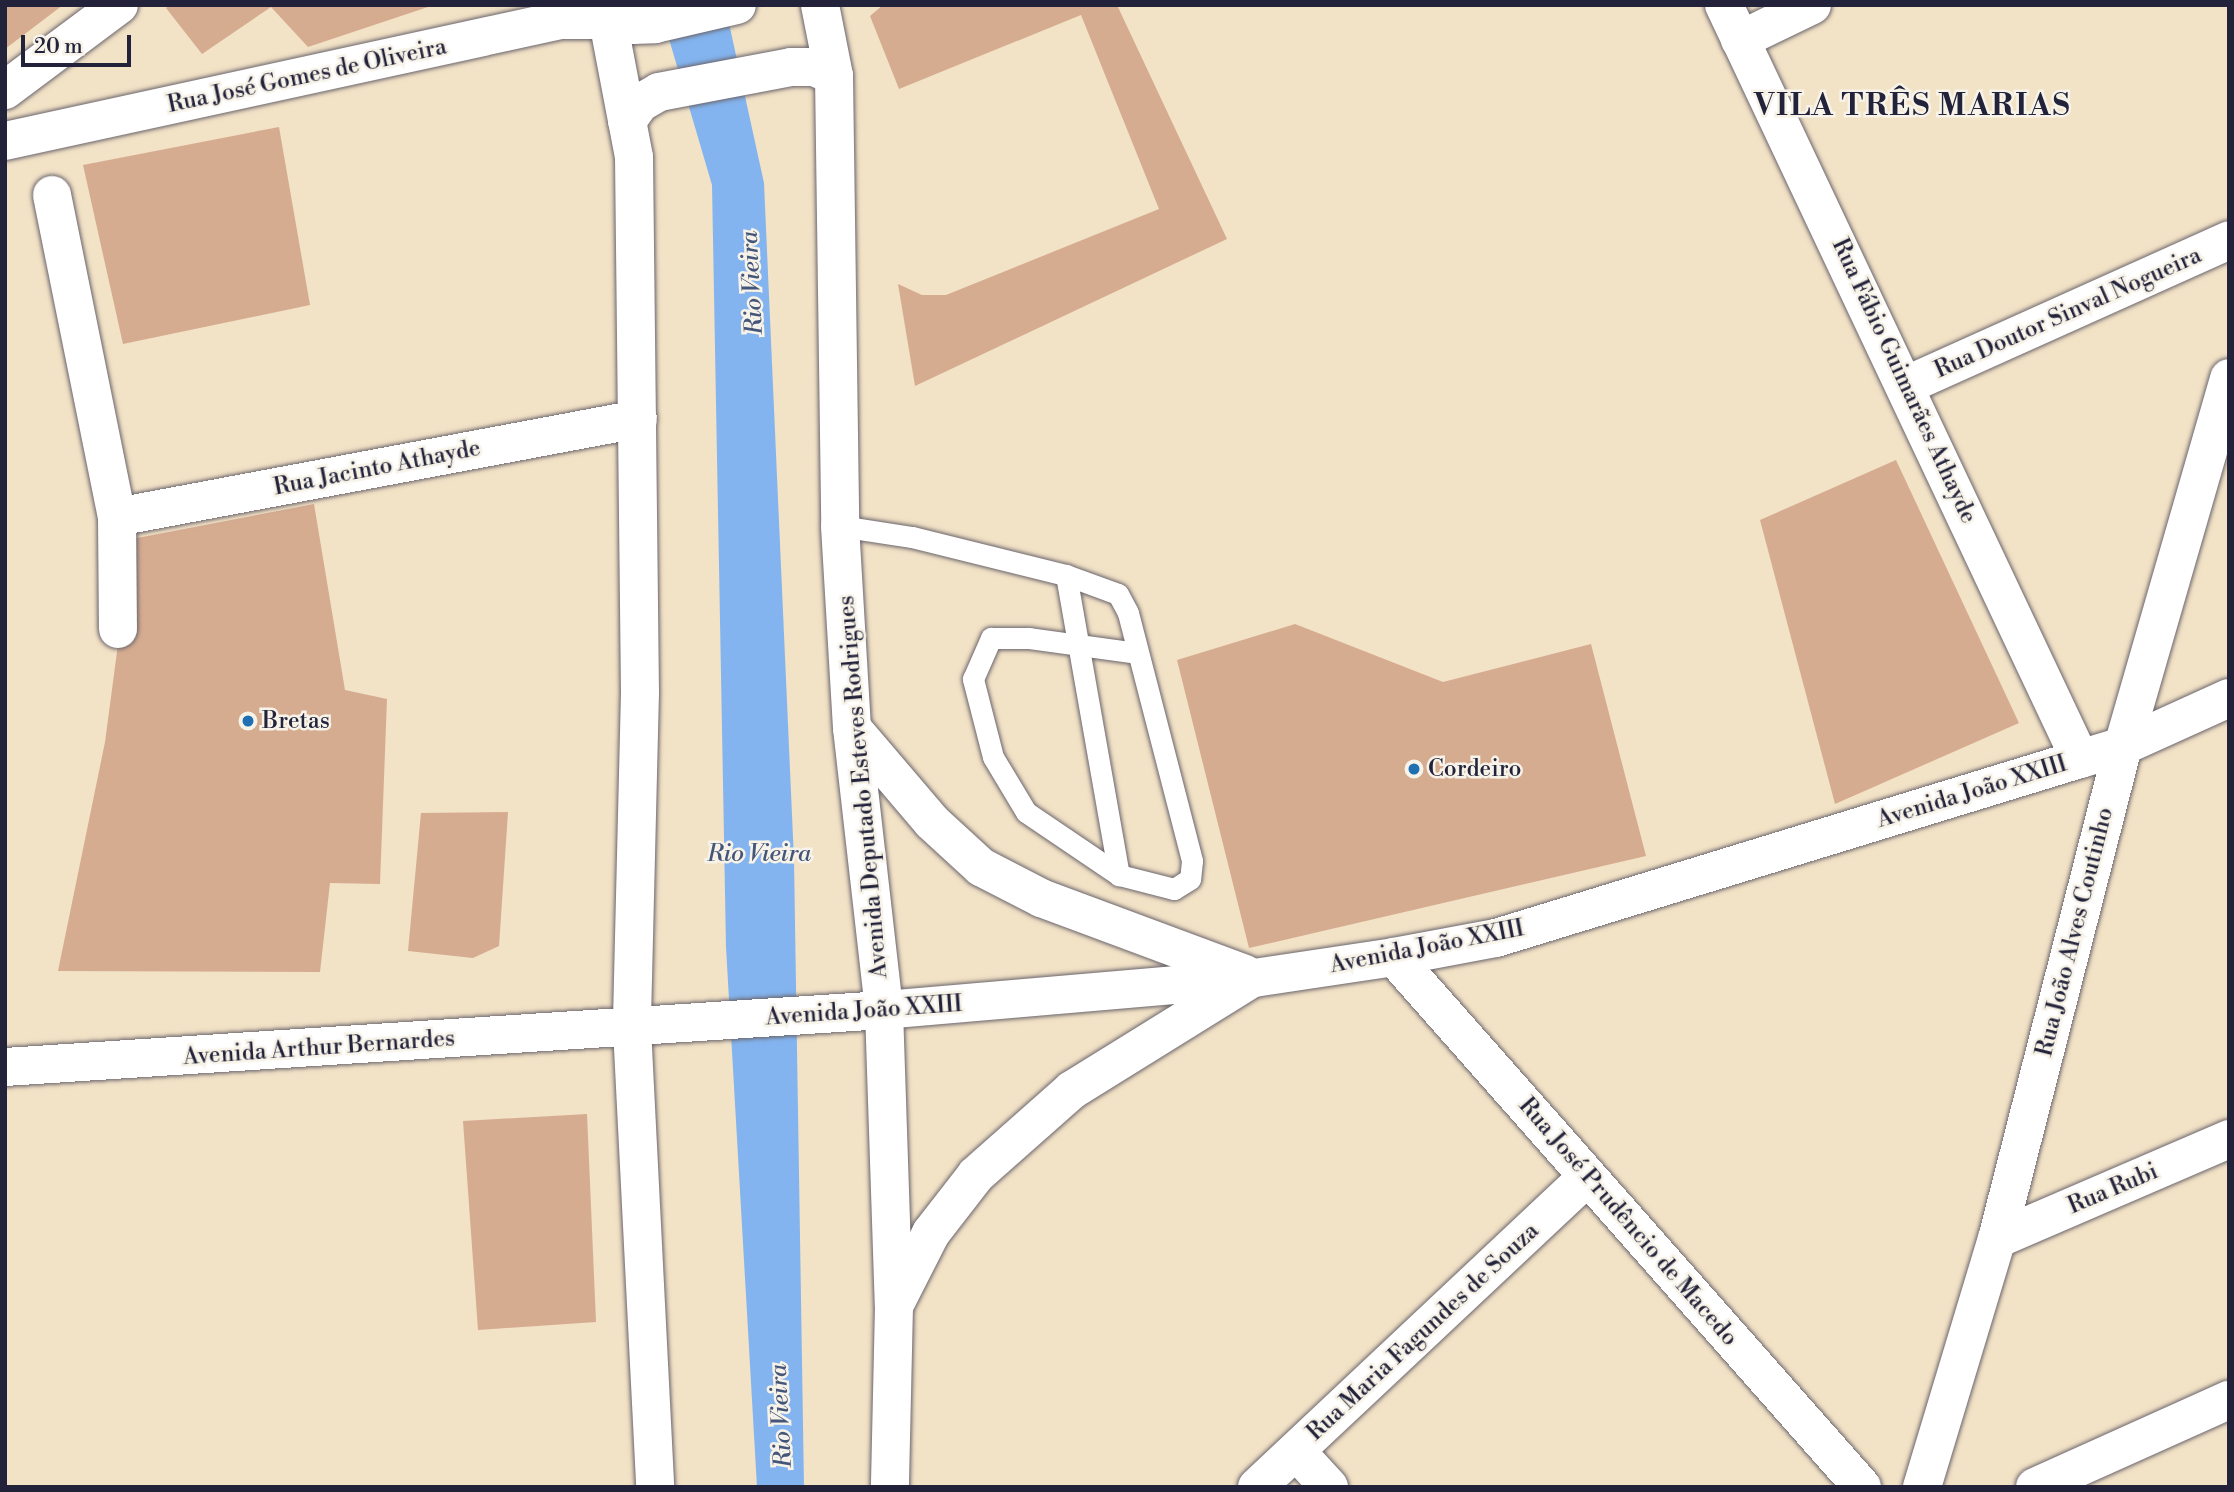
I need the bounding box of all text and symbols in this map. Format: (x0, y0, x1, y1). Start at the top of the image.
scale bar (24, 21, 135, 65)
street label: Rua José Gomes de Oliveira (165, 33, 449, 119)
text: 20 m (34, 34, 83, 60)
district label: VILA TRÊS MARIAS (1756, 88, 2070, 124)
water label: Rio Vieira (736, 230, 770, 336)
street label: Rua Fábio Guimarães Athayde (1826, 234, 1982, 528)
street label: Rua Doutor Sinval Nogueira (1930, 242, 2206, 384)
street label: Rua Jacinto Athayde (271, 434, 483, 502)
street label: Avenida Deputado Esteves Rodrigues (833, 594, 893, 980)
place label: Bretas (262, 707, 330, 735)
marker: Bretas (240, 713, 256, 729)
street label: Avenida João XXIII (1874, 750, 2070, 834)
place label: Cordeiro (1428, 755, 1521, 783)
marker: Cordeiro (1406, 761, 1422, 777)
street label: Rua João Alves Coutinho (2031, 805, 2119, 1059)
water label: Rio Vieira (707, 841, 811, 869)
street label: Avenida João XXIII (1328, 915, 1526, 979)
street label: Avenida João XXIII (765, 990, 963, 1032)
street label: Avenida Arthur Bernardes (182, 1025, 456, 1071)
street label: Rua José Prudêncio de Macedo (1513, 1092, 1743, 1352)
street label: Rua Rubi (2064, 1158, 2162, 1220)
street label: Rua Maria Fagundes de Souza (1301, 1217, 1545, 1447)
water label: Rio Vieira (765, 1363, 799, 1469)

